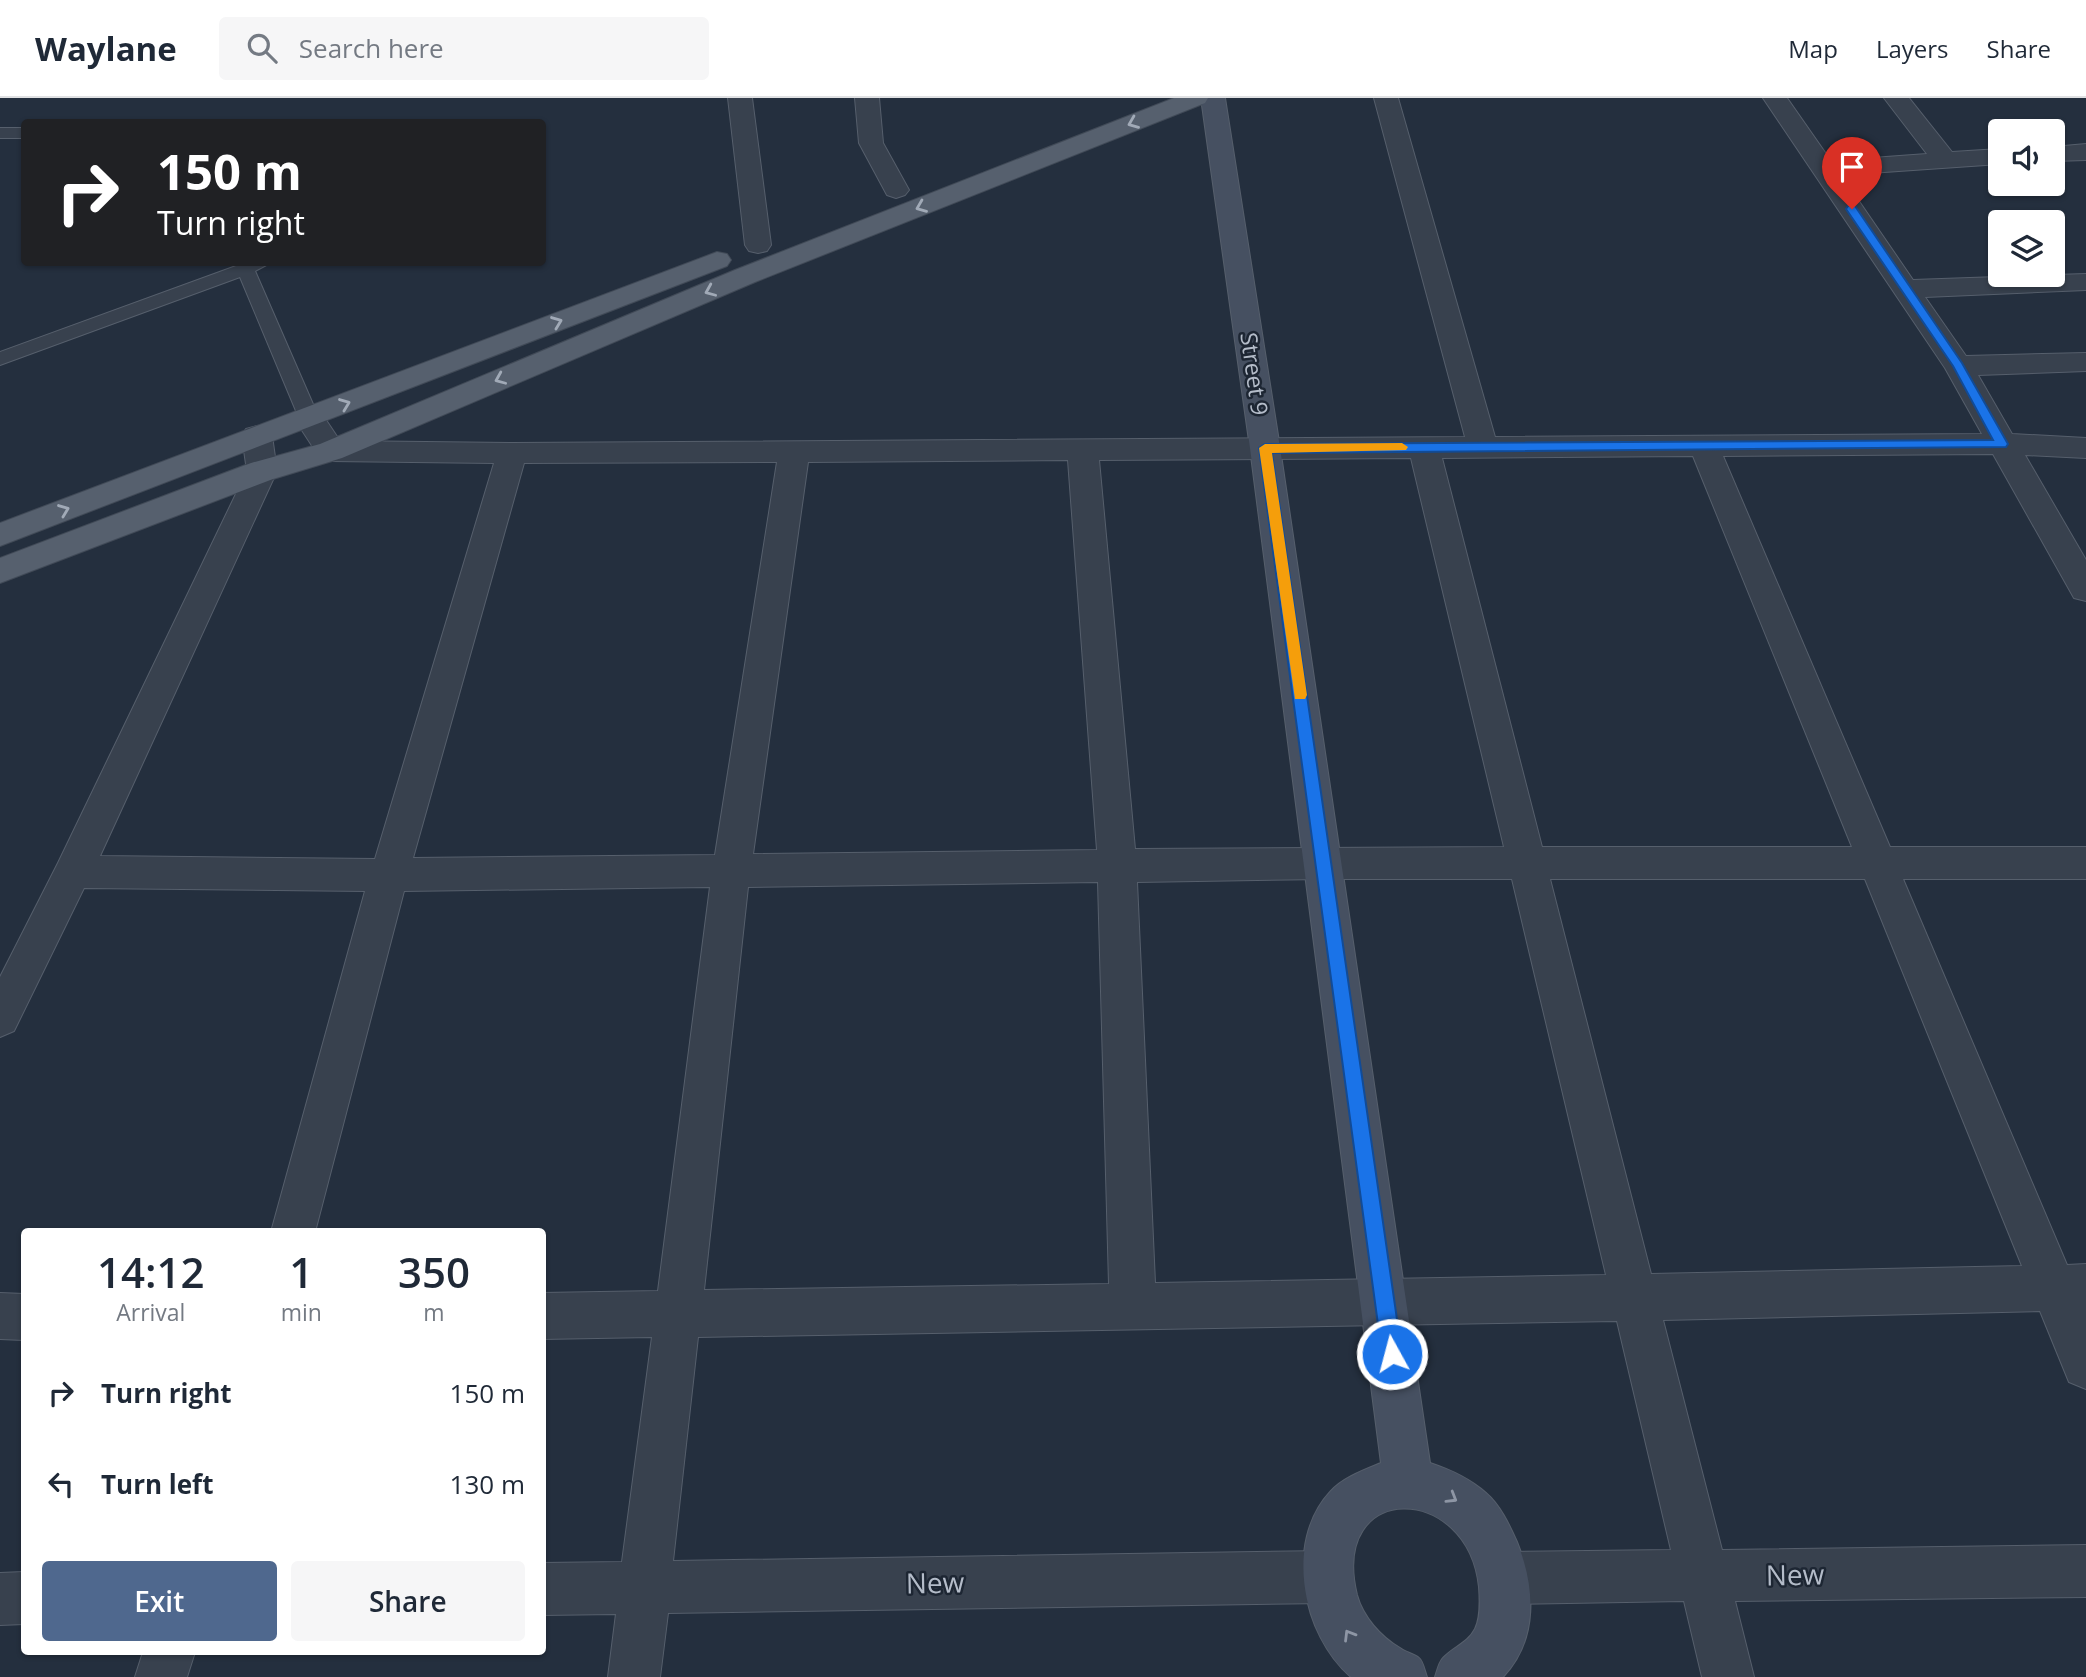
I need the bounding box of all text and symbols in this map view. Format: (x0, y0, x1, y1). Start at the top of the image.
search box (219, 17, 709, 80)
text: Waylane (35, 26, 177, 71)
icon: search (243, 29, 281, 67)
text: Search here (299, 30, 444, 66)
text: Map (1788, 32, 1838, 65)
text: Layers (1876, 32, 1949, 65)
text: Share (1987, 32, 2051, 65)
one-way arrow (1127, 115, 1139, 129)
map controls (1988, 119, 2065, 287)
button: sound (1988, 119, 2065, 196)
pin (1822, 137, 1882, 209)
text: 150 m (157, 138, 302, 204)
icon: right (42, 147, 133, 238)
icon: arrive (1833, 148, 1871, 186)
one-way arrow (916, 198, 928, 212)
text: Turn right (157, 201, 305, 244)
button: layers (1988, 210, 2065, 287)
one-way arrow (705, 283, 717, 297)
one-way arrow (551, 317, 563, 331)
street label: Street 9 (1233, 330, 1277, 417)
one-way arrow (495, 371, 507, 385)
one-way arrow (339, 399, 351, 413)
one-way arrow (57, 505, 69, 519)
text: 14:12 (97, 1243, 205, 1300)
text: 1 (289, 1243, 313, 1300)
text: 350 (398, 1243, 470, 1300)
text: Arrival (116, 1296, 185, 1328)
text: min (281, 1296, 322, 1328)
text: m (423, 1296, 445, 1328)
position arrow (1355, 1317, 1429, 1391)
icon: right (42, 1374, 80, 1412)
text: Turn right (101, 1375, 232, 1411)
text: 150 m (450, 1375, 525, 1411)
icon: left (42, 1465, 80, 1503)
text: Turn left (101, 1466, 213, 1502)
text: 130 m (450, 1466, 525, 1502)
one-way arrow (1445, 1490, 1458, 1503)
street label: New (1765, 1554, 1825, 1594)
button: Exit (42, 1561, 277, 1641)
button: Share (291, 1561, 525, 1641)
street label: New (905, 1562, 965, 1602)
one-way arrow (1344, 1630, 1357, 1643)

